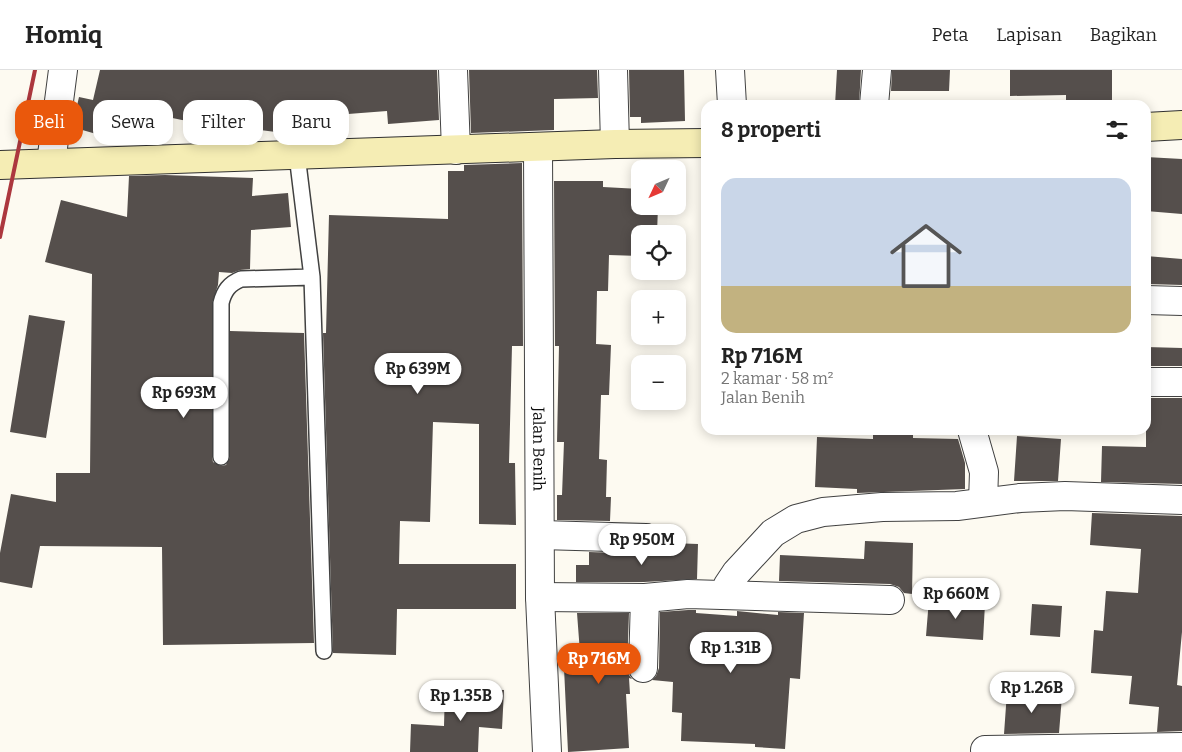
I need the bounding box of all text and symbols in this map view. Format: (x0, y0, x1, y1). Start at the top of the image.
text: Homiq (25, 21, 102, 49)
text: Peta (932, 24, 968, 46)
text: Lapisan (996, 24, 1062, 46)
text: Bagikan (1090, 24, 1157, 46)
chip: Beli (15, 100, 83, 145)
chip: Sewa (93, 100, 173, 145)
chip: Filter (183, 100, 263, 145)
chip: Baru (273, 100, 349, 145)
icon: filters (1103, 116, 1131, 144)
text: 8 properti (721, 117, 821, 143)
north arrow (631, 160, 686, 215)
map controls (631, 160, 686, 410)
icon: home (881, 211, 971, 301)
button: locate (631, 225, 686, 280)
button: + (631, 290, 686, 345)
text: Rp 716M (721, 343, 803, 369)
pin: Rp 639M (372, 352, 464, 395)
button: − (631, 355, 686, 410)
text: Rp 639M (385, 359, 451, 378)
text: 2 kamar · 58 m² (721, 369, 833, 388)
pin: Rp 693M (138, 376, 230, 419)
text: Rp 693M (152, 383, 216, 402)
text: Jalan Benih (721, 388, 805, 407)
street label: Jalan Benih (530, 406, 549, 491)
pin: Rp 950M (596, 524, 688, 566)
text: Rp 950M (609, 530, 675, 549)
pin: Rp 660M (910, 578, 1002, 620)
text: Rp 660M (923, 584, 989, 603)
pin: Rp 1.31B (679, 632, 783, 674)
text: Rp 1.31B (701, 638, 761, 657)
pin: Rp 716M (553, 642, 645, 685)
text: Rp 716M (568, 649, 630, 668)
pin: Rp 1.26B (980, 672, 1084, 714)
text: Rp 1.26B (1001, 678, 1063, 697)
pin: Rp 1.35B (409, 680, 513, 722)
text: Rp 1.35B (430, 686, 492, 705)

